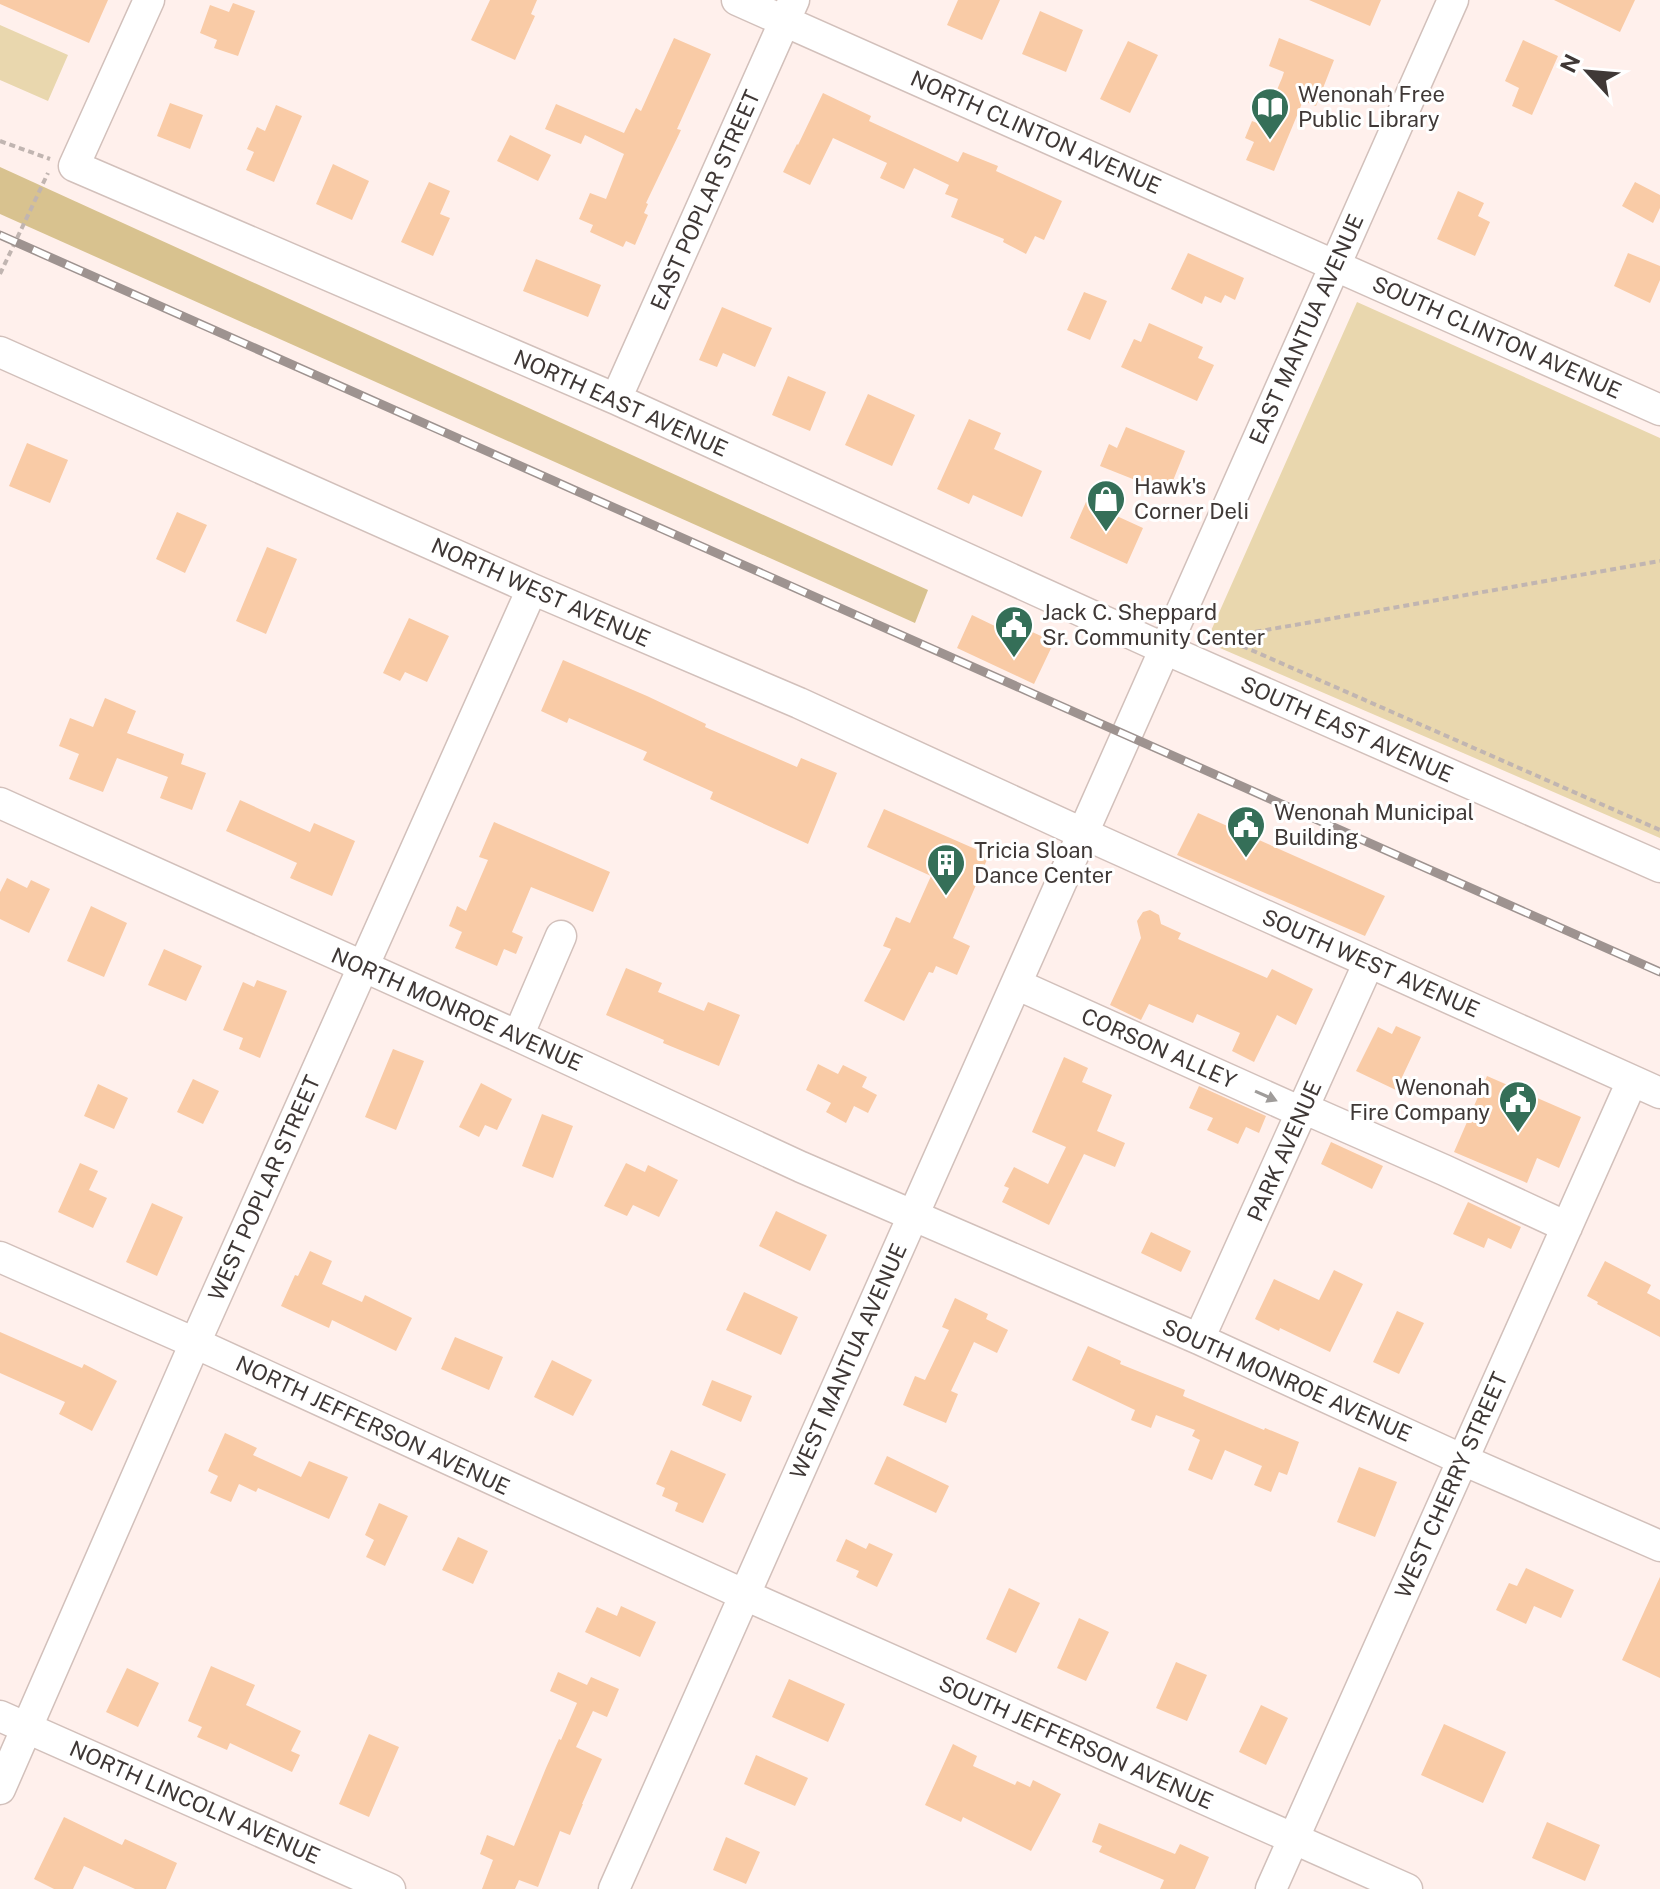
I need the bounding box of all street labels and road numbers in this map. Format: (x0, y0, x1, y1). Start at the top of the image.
street label: NORTH CLINTON AVENUE (907, 65, 1165, 199)
street label: EAST POPLAR STREET (645, 86, 765, 314)
street label: EAST MANTUA AVENUE (1243, 210, 1369, 448)
street label: SOUTH CLINTON AVENUE (1368, 270, 1626, 404)
street label: NORTH EAST AVENUE (510, 344, 732, 462)
street label: NORTH WEST AVENUE (428, 532, 654, 652)
street label: SOUTH EAST AVENUE (1237, 670, 1457, 788)
street label: SOUTH WEST AVENUE (1258, 903, 1484, 1023)
street label: NORTH MONROE AVENUE (328, 942, 586, 1076)
street label: CORSON ALLEY (1078, 1002, 1241, 1094)
street label: WEST POPLAR STREET (203, 1071, 325, 1305)
street label: PARK AVENUE (1241, 1077, 1327, 1225)
street label: WEST MANTUA AVENUE (784, 1239, 912, 1483)
street label: SOUTH MONROE AVENUE (1158, 1313, 1416, 1447)
street label: NORTH JEFFERSON AVENUE (232, 1350, 514, 1500)
street label: WEST CHERRY STREET (1389, 1368, 1513, 1602)
street label: SOUTH JEFFERSON AVENUE (935, 1670, 1217, 1814)
street label: NORTH LINCOLN AVENUE (66, 1735, 324, 1869)

